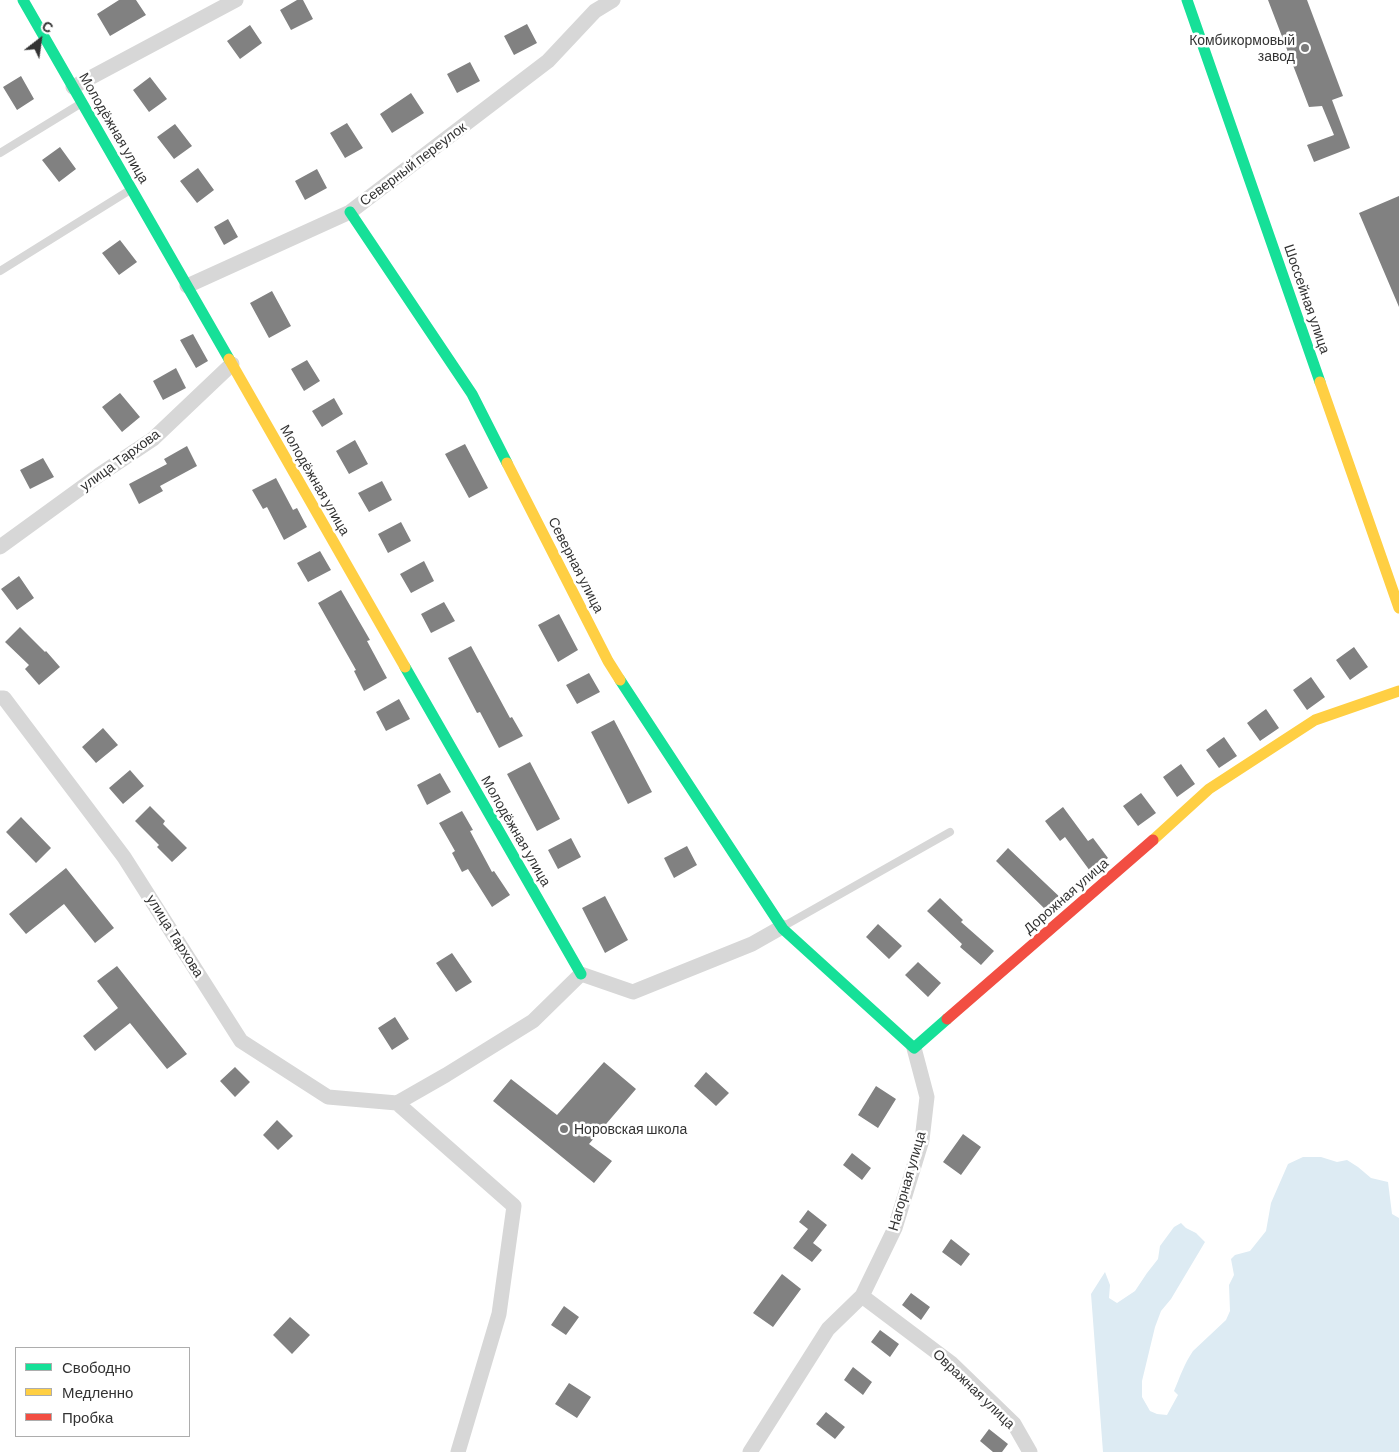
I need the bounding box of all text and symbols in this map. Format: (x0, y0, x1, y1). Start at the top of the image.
north arrow (15, 15, 65, 65)
text: С (39, 17, 56, 36)
place label: Комбикормовый завод (1189, 32, 1295, 64)
marker: Комбикормовый завод (1299, 42, 1311, 54)
street label: Молодёжная улица (76, 70, 152, 186)
street label: Северный переулок (356, 119, 470, 209)
street label: Шоссейная улица (1280, 242, 1334, 356)
street label: Молодёжная улица (277, 422, 353, 538)
street label: улица Тархова (77, 425, 163, 495)
street label: Северная улица (545, 514, 607, 616)
street label: Молодёжная улица (478, 773, 554, 889)
street label: Дорожная улица (1020, 855, 1112, 937)
street label: улица Тархова (143, 892, 207, 980)
place label: Норовская школа (574, 1121, 687, 1137)
marker: Норовская школа (558, 1123, 570, 1135)
street label: Нагорная улица (885, 1129, 929, 1233)
street label: Овражная улица (929, 1346, 1019, 1432)
legend (15, 1347, 190, 1437)
text: Свободно (62, 1358, 131, 1376)
text: Медленно (62, 1383, 133, 1401)
text: Пробка (62, 1408, 113, 1426)

